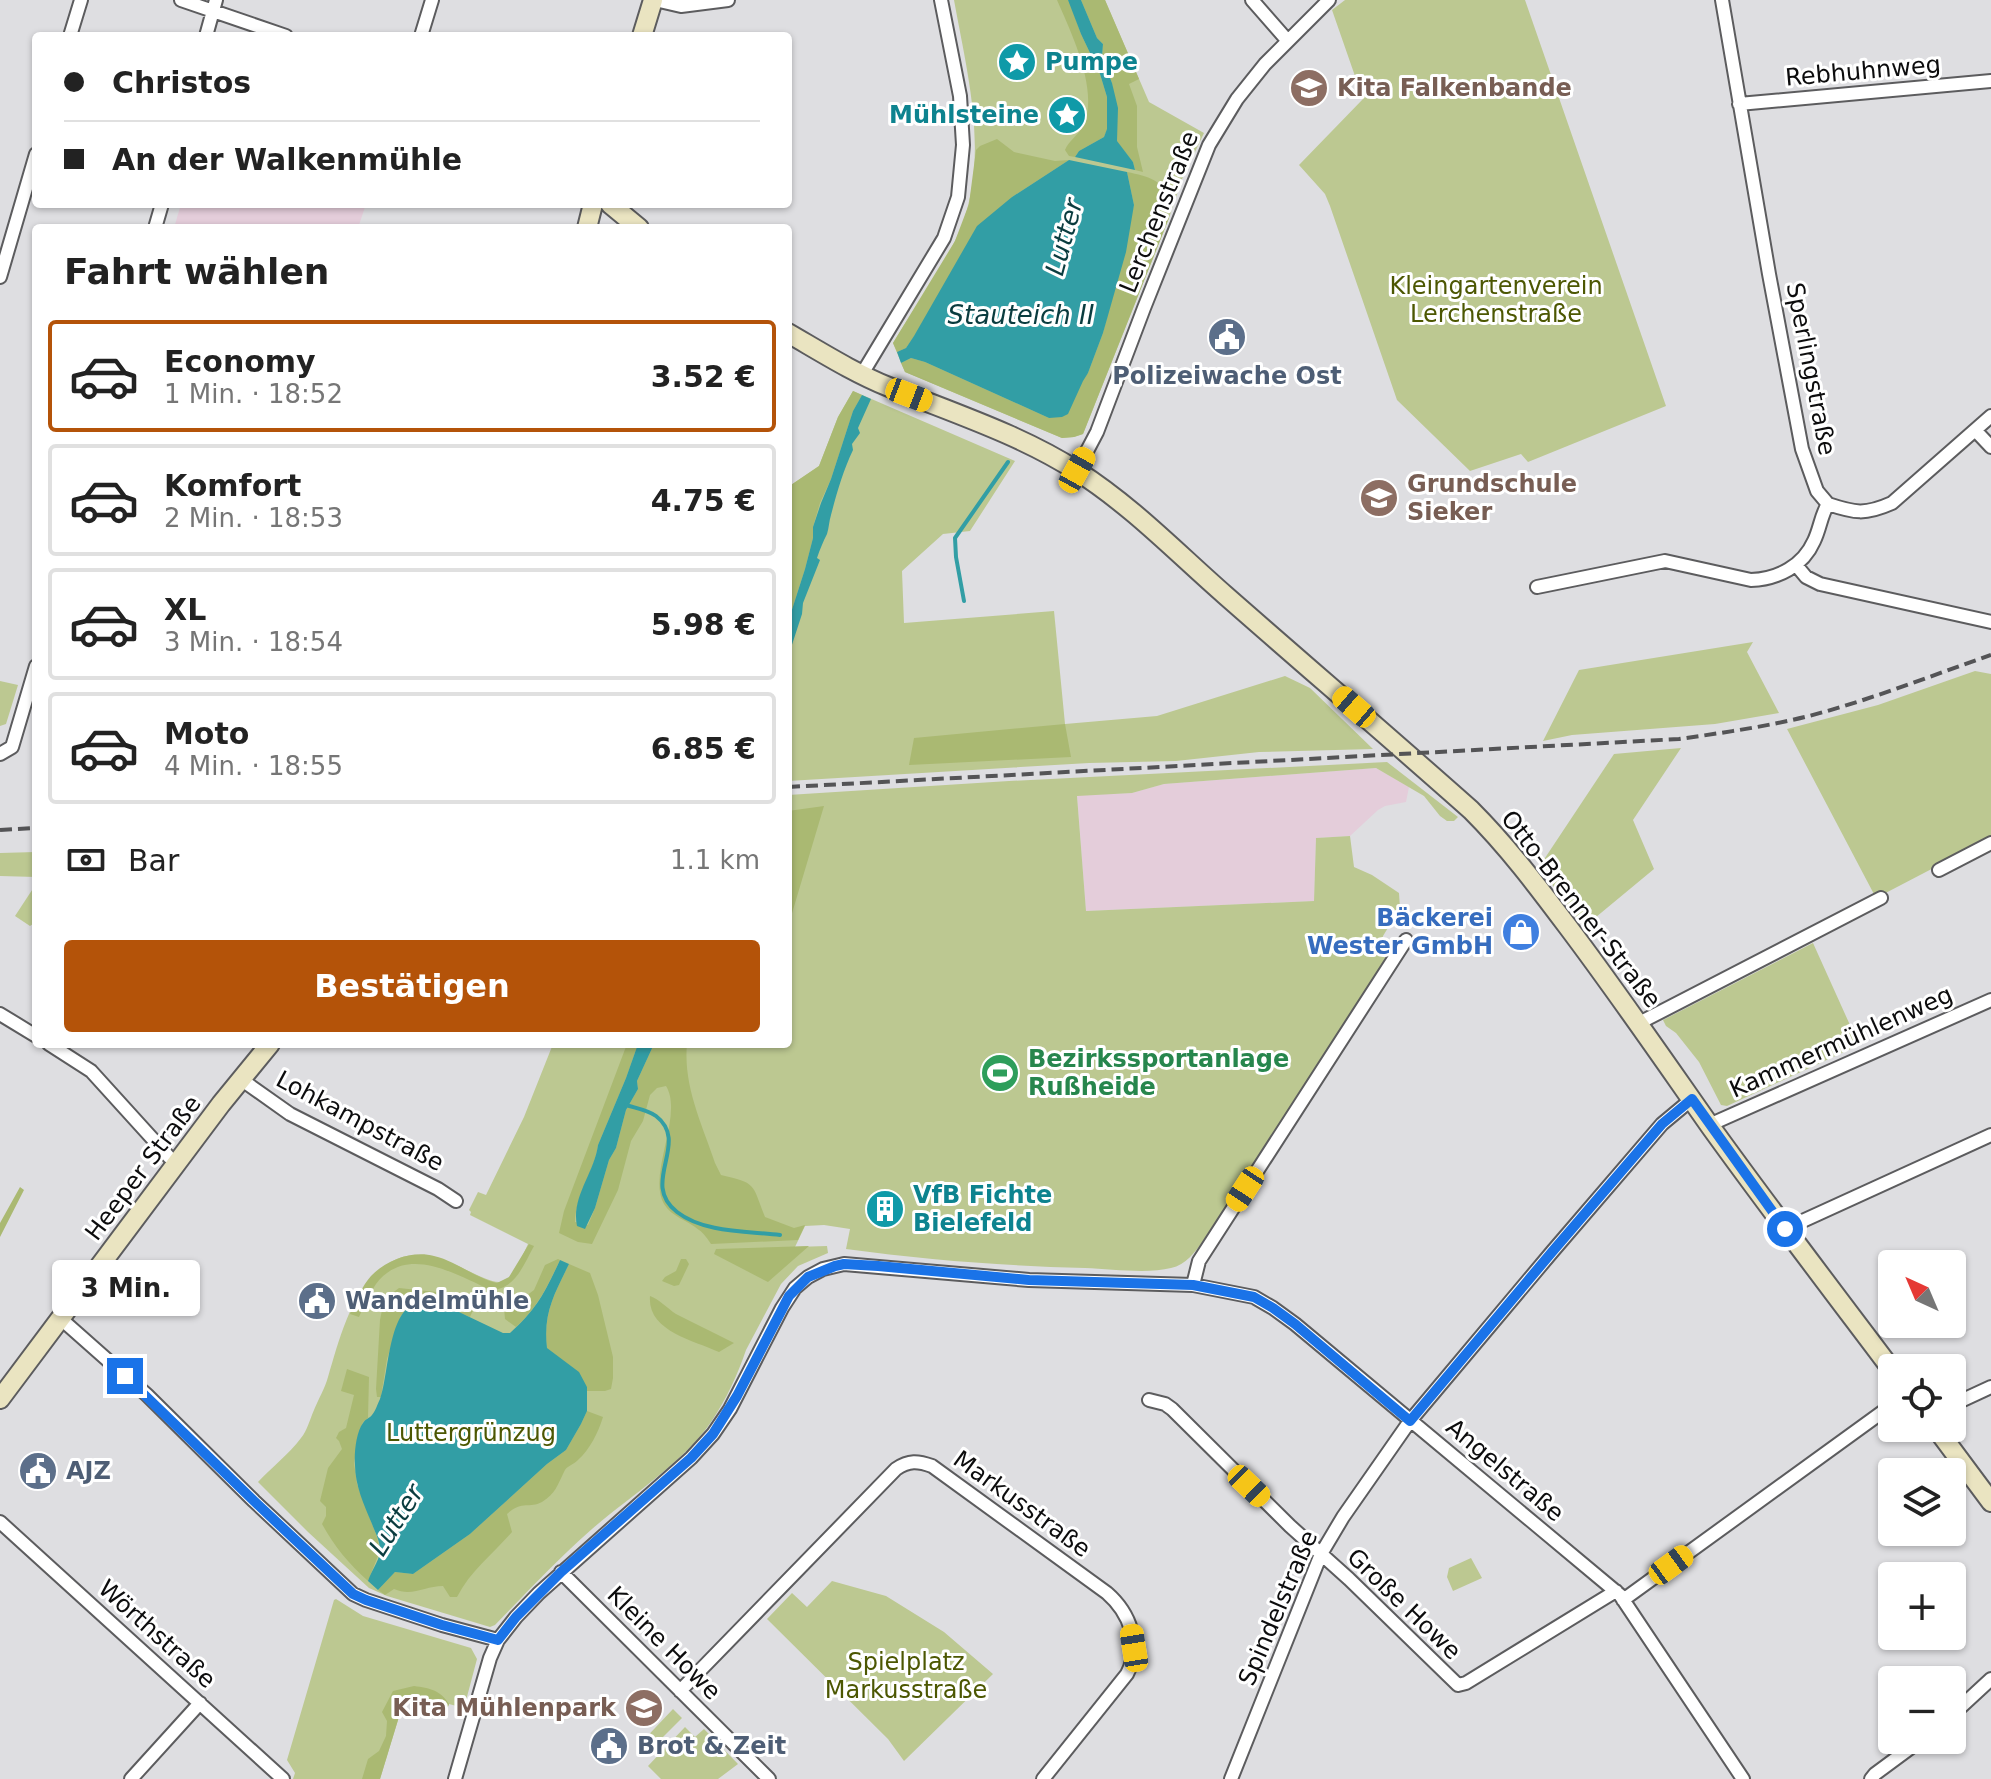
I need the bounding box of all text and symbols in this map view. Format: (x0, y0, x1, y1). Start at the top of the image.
place icon: Pumpe (996, 41, 1038, 83)
place label: Pumpe (1045, 48, 1138, 76)
street label: Rebhuhnweg (1784, 50, 1942, 92)
text: Christos (112, 65, 251, 100)
school or university icon: Kita Falkenbande (1288, 67, 1330, 109)
place label: Kita Falkenbande (1337, 74, 1572, 102)
place icon: Mühlsteine (1046, 94, 1088, 136)
place label: Mühlsteine (889, 101, 1039, 129)
street label: Lerchenstraße (1114, 127, 1204, 297)
text: An der Walkenmühle (112, 142, 462, 177)
water label: Lutter (1039, 193, 1089, 279)
text: Fahrt wählen (64, 251, 329, 292)
park label: Kleingartenverein Lerchenstraße (1389, 272, 1603, 328)
street label: Sperlingstraße (1781, 280, 1841, 458)
water label: Stauteich II (948, 300, 1094, 330)
public building icon: Polizeiwache Ost (1206, 316, 1248, 358)
icon: car (68, 340, 140, 412)
text: Economy (164, 344, 316, 379)
text: 3.52 € (651, 359, 756, 394)
place label: Polizeiwache Ost (1112, 362, 1342, 390)
car (882, 375, 936, 415)
text: 1 Min. · 18:52 (164, 379, 343, 409)
car (1055, 443, 1099, 497)
icon: car (68, 464, 140, 536)
text: Komfort (164, 468, 301, 503)
place label: Grundschule Sieker (1407, 470, 1577, 526)
school or university icon: Grundschule Sieker (1358, 477, 1400, 519)
text: 4.75 € (651, 483, 756, 518)
text: 2 Min. · 18:53 (164, 503, 343, 533)
icon: car (68, 588, 140, 660)
text: XL (164, 592, 206, 627)
text: 5.98 € (651, 607, 756, 642)
text: 3 Min. · 18:54 (164, 627, 343, 657)
car (1328, 682, 1380, 732)
icon: car (68, 712, 140, 784)
text: Moto (164, 716, 249, 751)
text: 6.85 € (651, 731, 756, 766)
text: 4 Min. · 18:55 (164, 751, 343, 781)
street label: Otto-Brenner-Straße (1495, 805, 1667, 1013)
icon: cash (64, 838, 108, 882)
text: Bar (128, 843, 179, 878)
text: 1.1 km (670, 845, 760, 875)
place label: Bäckerei Wester GmbH (1307, 904, 1493, 960)
shop icon: Bäckerei Wester GmbH (1500, 911, 1542, 953)
button: Bestätigen (64, 940, 760, 1032)
street label: Kammermühlenweg (1725, 980, 1957, 1104)
place label: Bezirkssportanlage Rußheide (1028, 1045, 1289, 1101)
sports icon: Bezirkssportanlage Rußheide (979, 1052, 1021, 1094)
street label: Lohkampstraße (271, 1065, 449, 1177)
street label: Heeper Straße (79, 1090, 207, 1246)
car (1222, 1162, 1268, 1216)
place label: VfB Fichte Bielefeld (913, 1181, 1052, 1237)
building icon: VfB Fichte Bielefeld (864, 1188, 906, 1230)
route start (1767, 1211, 1803, 1247)
north arrow (1878, 1250, 1966, 1338)
map controls (1878, 1250, 1966, 1754)
callout: 3 Min. (51, 1260, 199, 1316)
text: 3 Min. (81, 1273, 171, 1303)
public building icon: Wandelmühle (296, 1280, 338, 1322)
place label: Wandelmühle (345, 1287, 529, 1315)
button: locate (1878, 1354, 1966, 1442)
route end (107, 1358, 143, 1394)
street label: Angelstraße (1441, 1413, 1569, 1527)
park label: Luttergrünzug (386, 1419, 556, 1447)
street label: Markusstraße (948, 1445, 1096, 1563)
public building icon: AJZ (17, 1450, 59, 1492)
place label: AJZ (66, 1457, 111, 1485)
button: layers (1878, 1458, 1966, 1546)
car (1223, 1461, 1275, 1511)
water label: Lutter (363, 1477, 431, 1561)
street label: Spindelstraße (1233, 1526, 1323, 1690)
car (1645, 1541, 1697, 1589)
street label: Große Howe (1341, 1543, 1467, 1665)
button: + (1878, 1562, 1966, 1650)
street label: Wörthstraße (93, 1574, 221, 1694)
street label: Kleine Howe (602, 1581, 726, 1705)
car (1118, 1622, 1150, 1674)
park label: Spielplatz Markusstraße (825, 1648, 987, 1704)
button: − (1878, 1666, 1966, 1754)
school or university icon: Kita Mühlenpark (623, 1687, 665, 1729)
place label: Kita Mühlenpark (392, 1694, 617, 1722)
public building icon: Brot & Zeit (588, 1725, 630, 1767)
place label: Brot & Zeit (637, 1732, 786, 1760)

